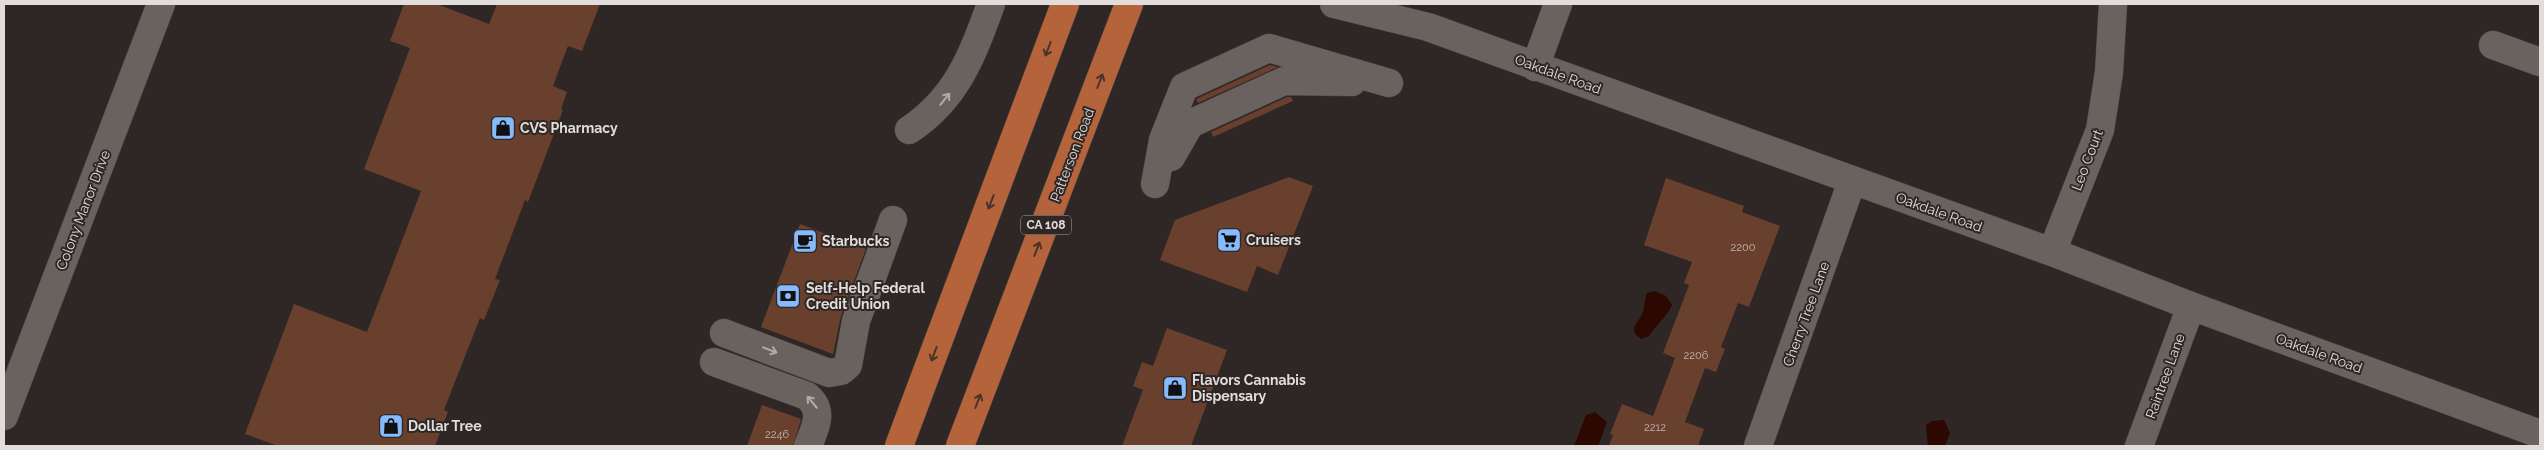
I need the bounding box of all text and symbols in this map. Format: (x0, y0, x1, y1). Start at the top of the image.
one-way arrow (1043, 41, 1052, 57)
street label: Oakdale Road (1513, 51, 1603, 97)
one-way arrow (1096, 73, 1105, 89)
one-way arrow (940, 92, 951, 105)
street label: Patterson Road (1047, 106, 1097, 204)
shop icon: CVS Pharmacy (490, 115, 516, 141)
place label: CVS Pharmacy (520, 120, 618, 136)
street label: Leo Court (2068, 127, 2106, 193)
street label: Colony Manor Drive (53, 148, 113, 272)
street label: Oakdale Road (1894, 189, 1984, 235)
one-way arrow (986, 193, 995, 209)
road number: CA 108 (1021, 216, 1071, 234)
supermarket icon: Cruisers (1216, 227, 1242, 253)
cafe icon: Starbucks (792, 228, 818, 254)
place label: Cruisers (1246, 232, 1301, 248)
place label: Starbucks (822, 233, 889, 249)
house number: 2200 (1731, 241, 1756, 254)
one-way arrow (1033, 242, 1042, 257)
street label: Cherry Tree Lane (1780, 259, 1832, 369)
place label: Self-Help Federal Credit Union (806, 280, 925, 312)
bank icon: Self-Help Federal Credit Union (775, 283, 801, 309)
street label: Oakdale Road (2274, 330, 2364, 376)
street label: Raintree Lane (2142, 331, 2188, 421)
one-way arrow (929, 345, 938, 361)
one-way arrow (762, 346, 777, 355)
house number: 2206 (1684, 349, 1709, 362)
place label: Flavors Cannabis Dispensary (1192, 372, 1306, 404)
shop icon: Flavors Cannabis Dispensary (1162, 375, 1188, 401)
one-way arrow (974, 394, 983, 409)
one-way arrow (806, 395, 817, 408)
shop icon: Dollar Tree (378, 413, 404, 439)
place label: Dollar Tree (408, 418, 482, 434)
house number: 2212 (1644, 421, 1666, 434)
house number: 2246 (765, 428, 789, 441)

